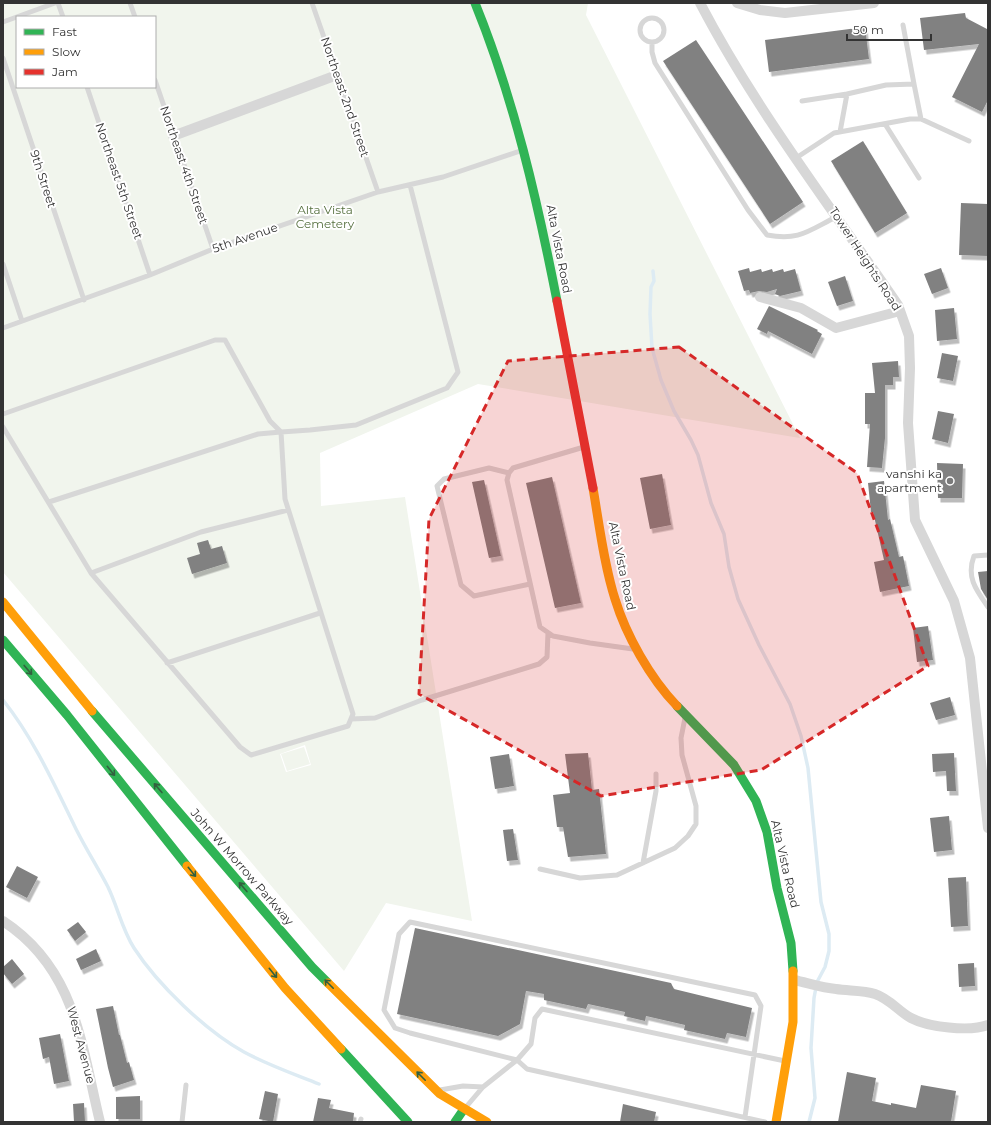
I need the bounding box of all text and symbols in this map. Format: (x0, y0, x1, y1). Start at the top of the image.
legend (16, 16, 156, 88)
scale bar (847, 16, 931, 42)
text: 50 m (853, 22, 884, 37)
text: Fast (52, 24, 77, 39)
street label: Northeast 2nd Street (318, 35, 373, 159)
text: Slow (52, 44, 81, 59)
text: Jam (51, 64, 78, 79)
street label: Northeast 4th Street (157, 104, 212, 226)
street label: Northeast 5th Street (92, 120, 147, 241)
street label: 9th Street (27, 148, 60, 210)
park label: Alta Vista Cemetery (296, 202, 355, 231)
street label: Alta Vista Road (544, 203, 575, 295)
street label: Tower Heights Road (826, 204, 905, 314)
street label: 5th Avenue (210, 219, 280, 256)
place label: vanshi ka apartment (877, 466, 942, 495)
marker: vanshi ka apartment (945, 476, 955, 486)
street label: Alta Vista Road (606, 520, 639, 612)
one-way arrow (24, 665, 33, 675)
one-way arrow (106, 765, 115, 776)
one-way arrow (154, 783, 163, 793)
street label: John W Morrow Parkway (187, 805, 297, 928)
street label: Alta Vista Road (768, 818, 803, 909)
one-way arrow (187, 867, 196, 877)
one-way arrow (238, 881, 247, 892)
one-way arrow (269, 968, 278, 979)
one-way arrow (324, 979, 334, 989)
street label: West Avenue (64, 1005, 99, 1085)
one-way arrow (416, 1071, 426, 1081)

